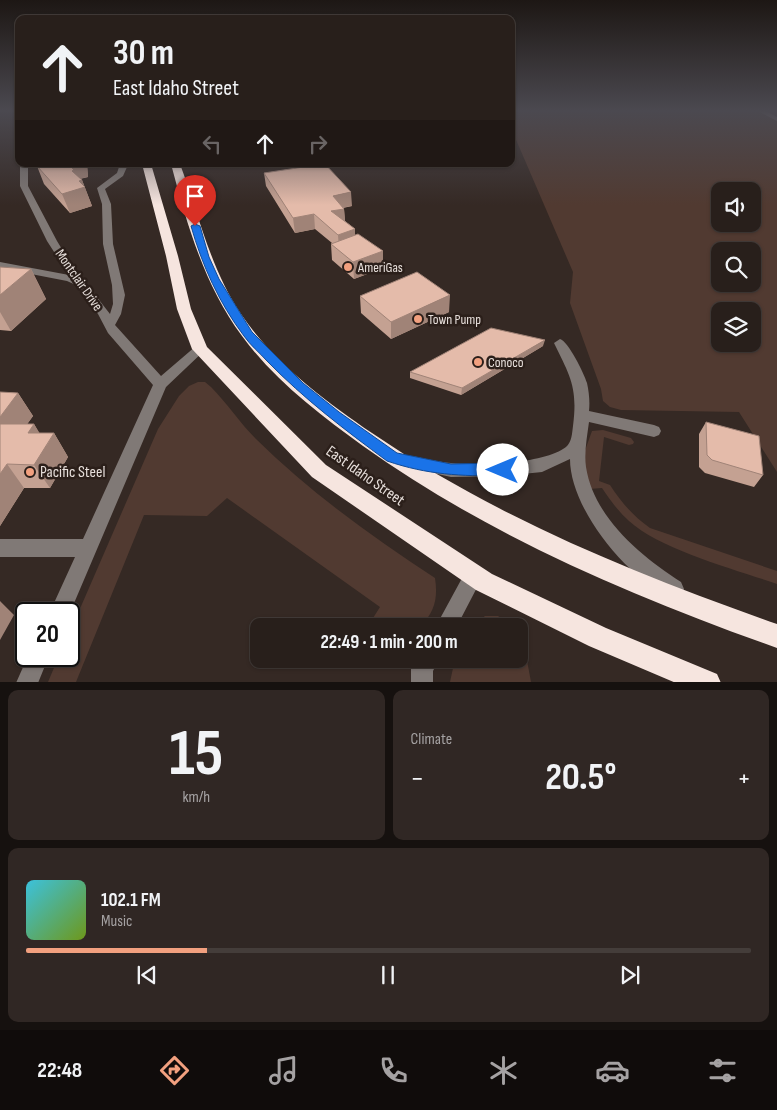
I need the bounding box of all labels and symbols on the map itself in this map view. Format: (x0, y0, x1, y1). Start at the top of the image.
pin (174, 175, 216, 226)
street label: Montclair Drive (52, 246, 106, 314)
place label: AmeriGas (357, 259, 403, 276)
marker: AmeriGas (342, 261, 354, 273)
place label: Town Pump (428, 311, 481, 328)
marker: Town Pump (412, 313, 424, 325)
place label: Conoco (488, 354, 524, 371)
marker: Conoco (472, 356, 484, 368)
street label: East Idaho Street (322, 442, 408, 510)
position arrow (476, 443, 528, 495)
place label: Pacific Steel (40, 463, 105, 482)
marker: Pacific Steel (24, 466, 36, 478)
speed limit sign: 20 (15, 602, 80, 667)

